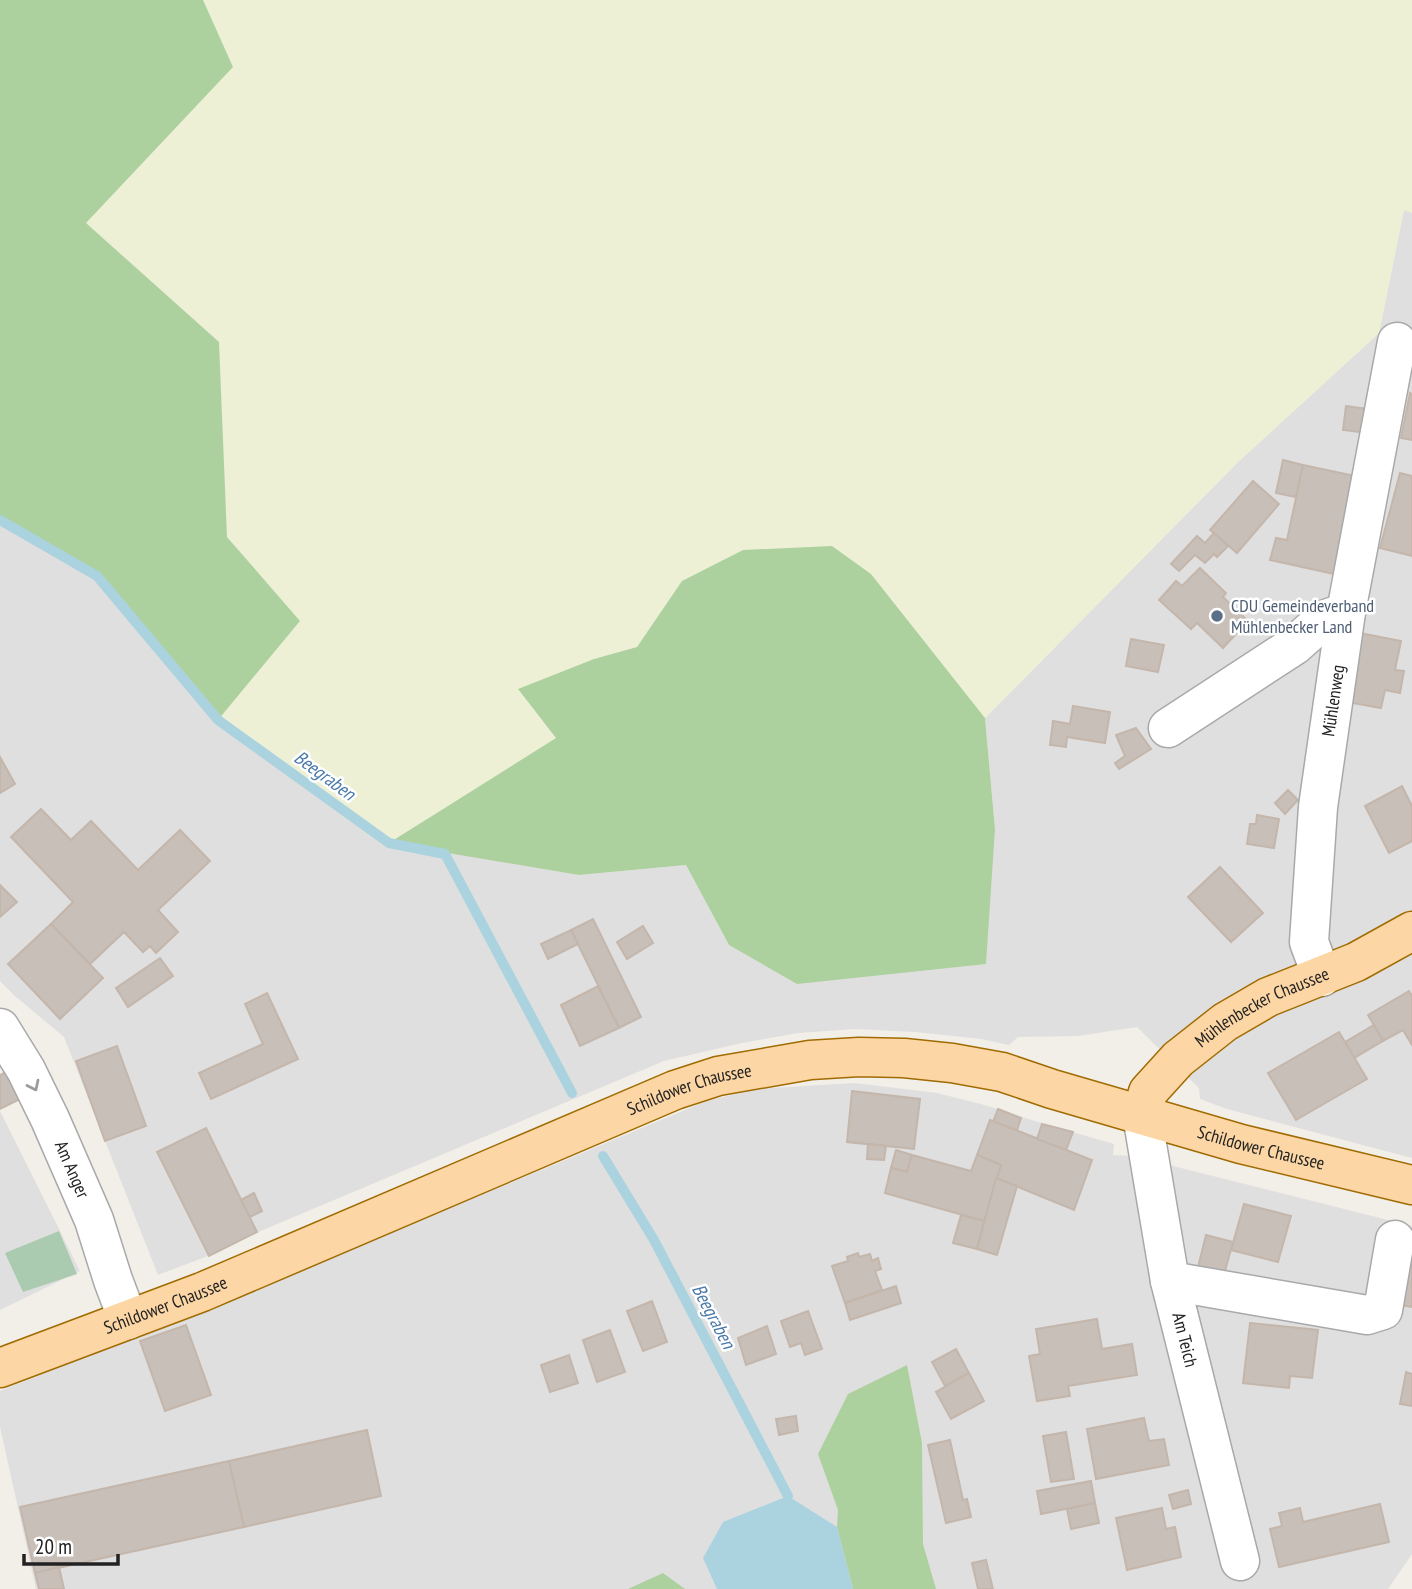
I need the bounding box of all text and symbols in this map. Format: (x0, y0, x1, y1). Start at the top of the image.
place label: CDU Gemeindeverband Mühlenbecker Land (1231, 594, 1374, 638)
marker: CDU Gemeindeverband Mühlenbecker Land (1209, 608, 1225, 624)
street label: Mühlenweg (1316, 663, 1349, 738)
water label: Beegraben (290, 745, 362, 806)
street label: Mühlenbecker Chaussee (1190, 962, 1332, 1052)
street label: Schildower Chaussee (623, 1058, 753, 1120)
one-way arrow (26, 1079, 40, 1092)
street label: Schildower Chaussee (1195, 1120, 1327, 1175)
street label: Am Anger (50, 1137, 95, 1201)
street label: Schildower Chaussee (100, 1271, 231, 1339)
water label: Beegraben (687, 1280, 742, 1354)
street label: Am Teich (1167, 1310, 1203, 1369)
scale bar (24, 1522, 119, 1566)
text: 20 m (35, 1533, 72, 1560)

